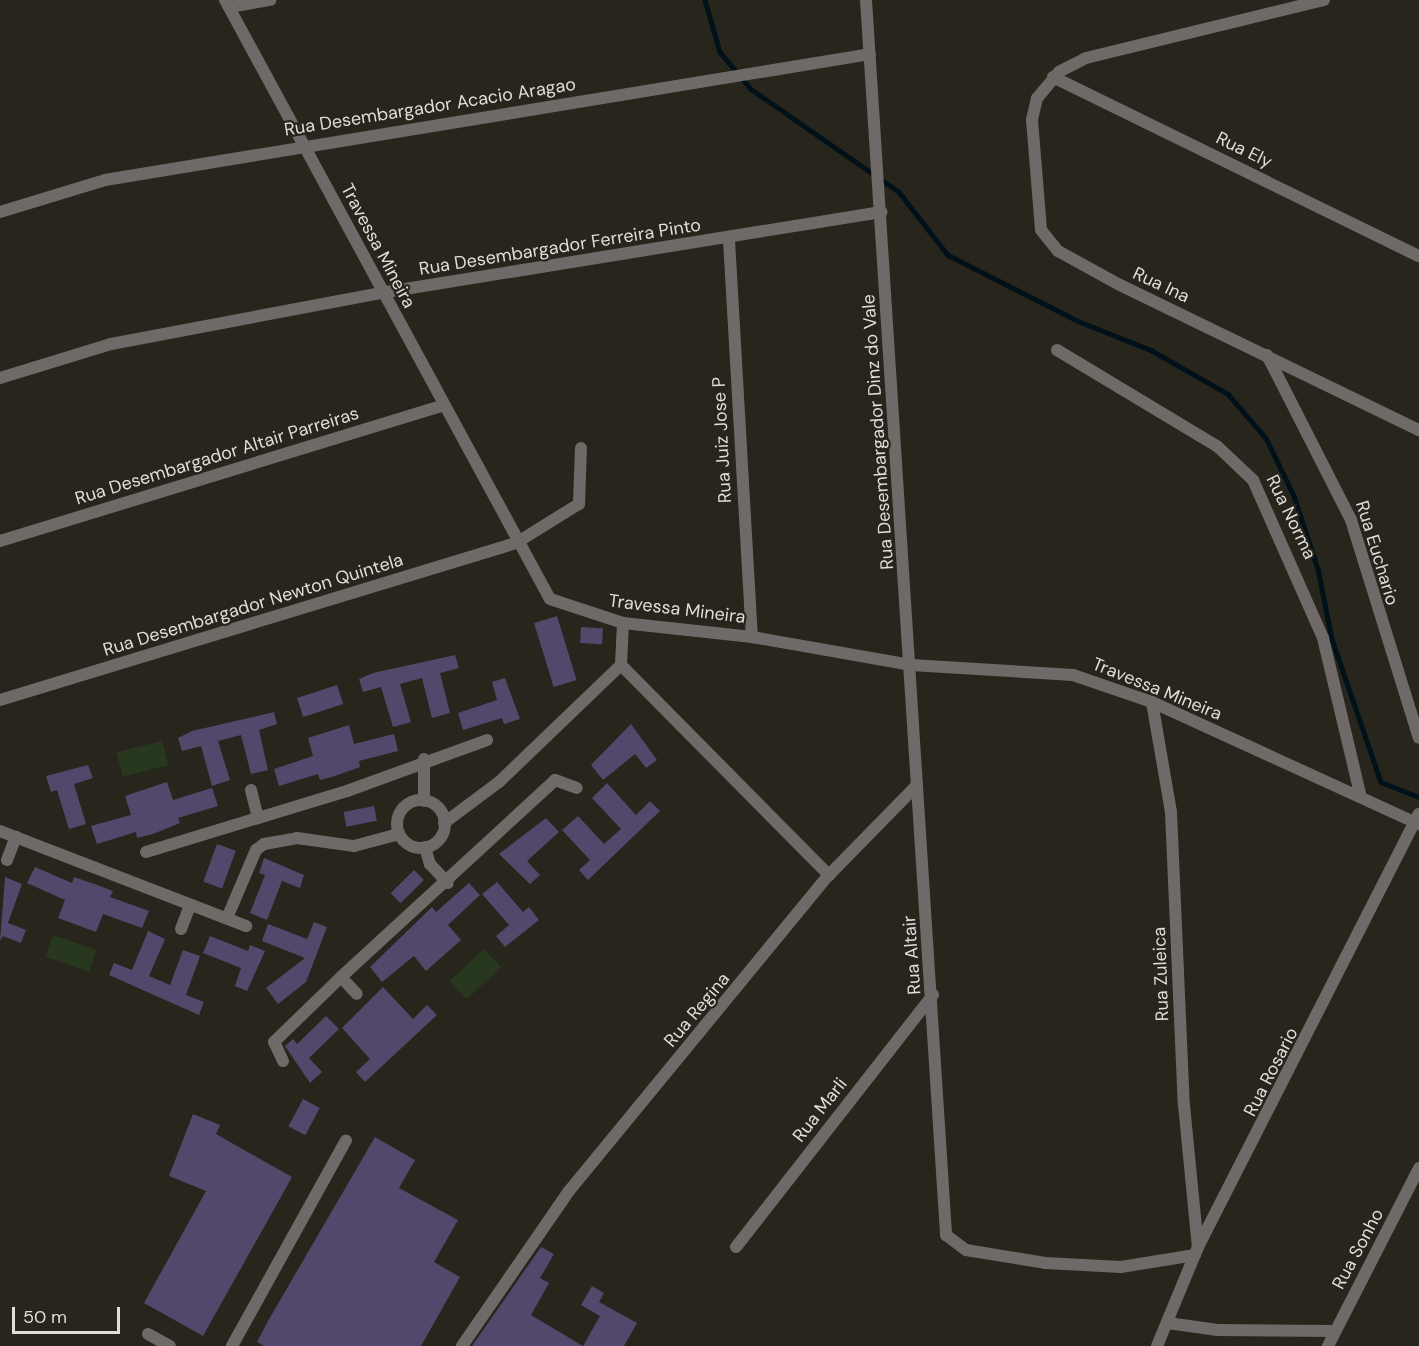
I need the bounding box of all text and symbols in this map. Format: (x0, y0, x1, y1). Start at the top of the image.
street label: Rua Desembargador Acacio Aragao (283, 73, 577, 141)
street label: Rua Ely (1212, 127, 1276, 173)
street label: Travessa Mineira (336, 180, 420, 312)
street label: Rua Desembargador Ferreira Pinto (418, 214, 702, 280)
street label: Rua Ina (1129, 263, 1193, 307)
street label: Rua Desembargador Dinz do Vale (858, 294, 898, 570)
street label: Rua Juiz Jose P (708, 376, 736, 504)
street label: Rua Desembargador Altair Parreiras (72, 402, 362, 510)
street label: Rua Norma (1261, 471, 1321, 563)
street label: Rua Euchario (1351, 498, 1403, 608)
street label: Rua Desembargador Newton Quintela (100, 549, 406, 661)
street label: Travessa Mineira (607, 590, 747, 628)
street label: Travessa Mineira (1089, 653, 1225, 725)
street label: Rua Altair (898, 915, 926, 995)
street label: Rua Zuleica (1149, 927, 1173, 1021)
street label: Rua Regina (660, 968, 734, 1052)
street label: Rua Rosario (1239, 1024, 1303, 1120)
street label: Rua Marli (788, 1074, 852, 1146)
street label: Rua Sonho (1328, 1205, 1388, 1293)
scale bar (15, 1295, 123, 1333)
text: 50 m (23, 1305, 67, 1329)

